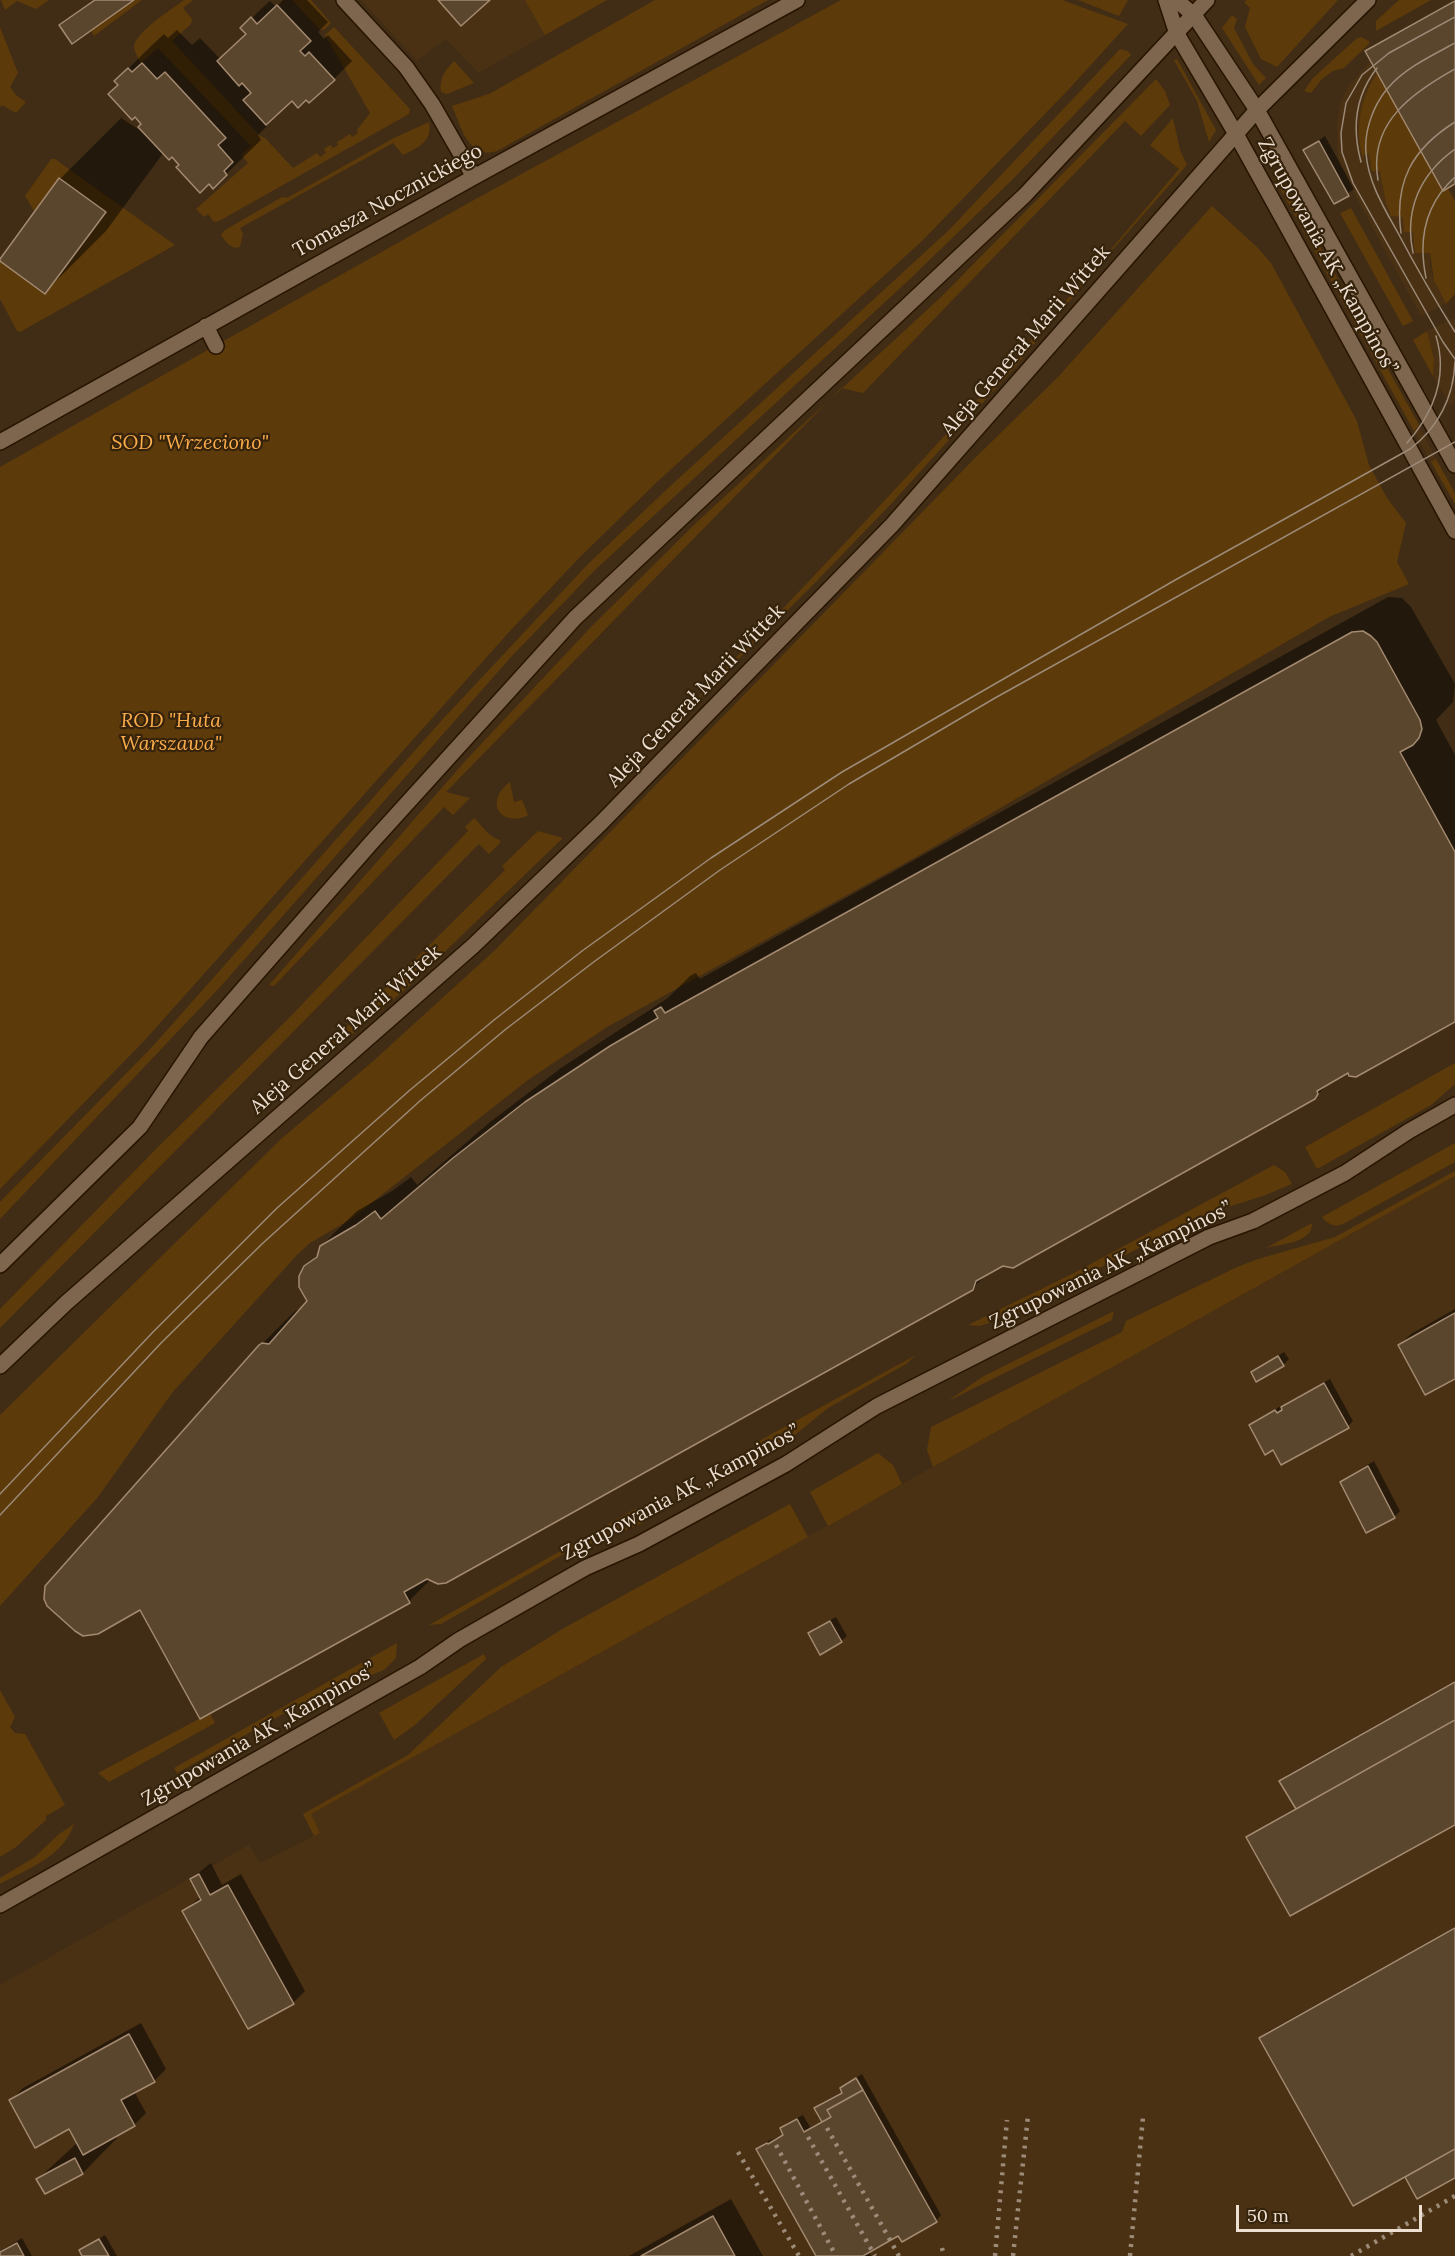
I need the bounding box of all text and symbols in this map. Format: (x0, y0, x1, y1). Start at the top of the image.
street label: Zgrupowania AK „Kampinos” (1252, 134, 1402, 378)
street label: Tomasza Nocznickiego (289, 139, 487, 263)
street label: Aleja Generał Marii Wittek (936, 241, 1116, 441)
park label: SOD "Wrzeciono" (111, 431, 269, 455)
street label: Aleja Generał Marii Wittek (602, 599, 790, 793)
park label: ROD "Huta Warszawa" (120, 709, 222, 756)
street label: Aleja Generał Marii Wittek (246, 940, 446, 1120)
street label: Zgrupowania AK „Kampinos” (986, 1197, 1236, 1335)
street label: Zgrupowania AK „Kampinos” (558, 1420, 804, 1566)
street label: Zgrupowania AK „Kampinos” (138, 1658, 380, 1812)
scale bar (1239, 2193, 1425, 2231)
text: 50 m (1247, 2204, 1289, 2227)

